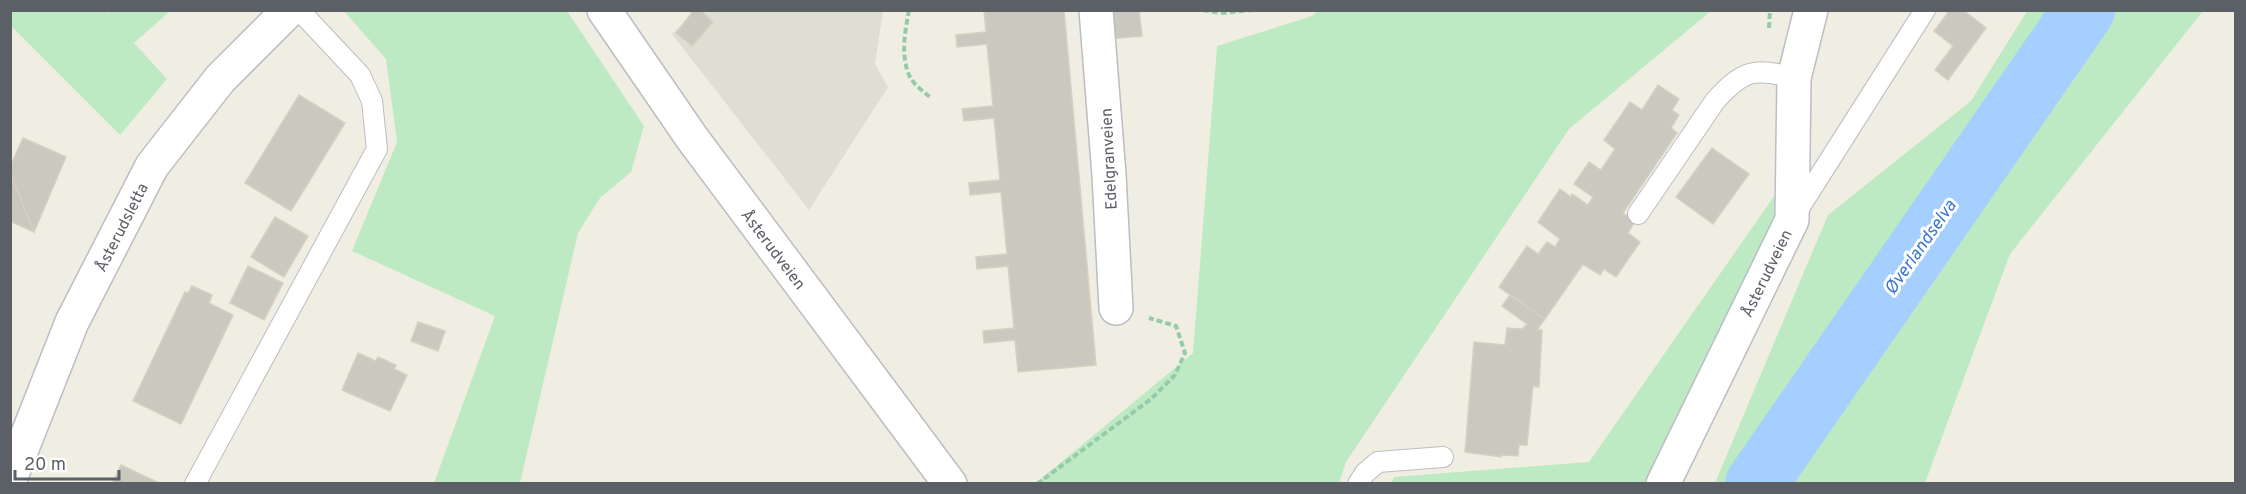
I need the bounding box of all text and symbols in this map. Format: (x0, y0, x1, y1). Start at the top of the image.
street label: Edelgranveien (1097, 107, 1123, 210)
street label: Åsterudsletta (91, 180, 154, 276)
water label: Øverlandselva (1880, 195, 1963, 300)
street label: Åsterudveien (736, 206, 810, 294)
street label: Åsterudveien (1737, 226, 1798, 321)
scale bar (15, 443, 118, 481)
text: 20 m (24, 454, 66, 477)

